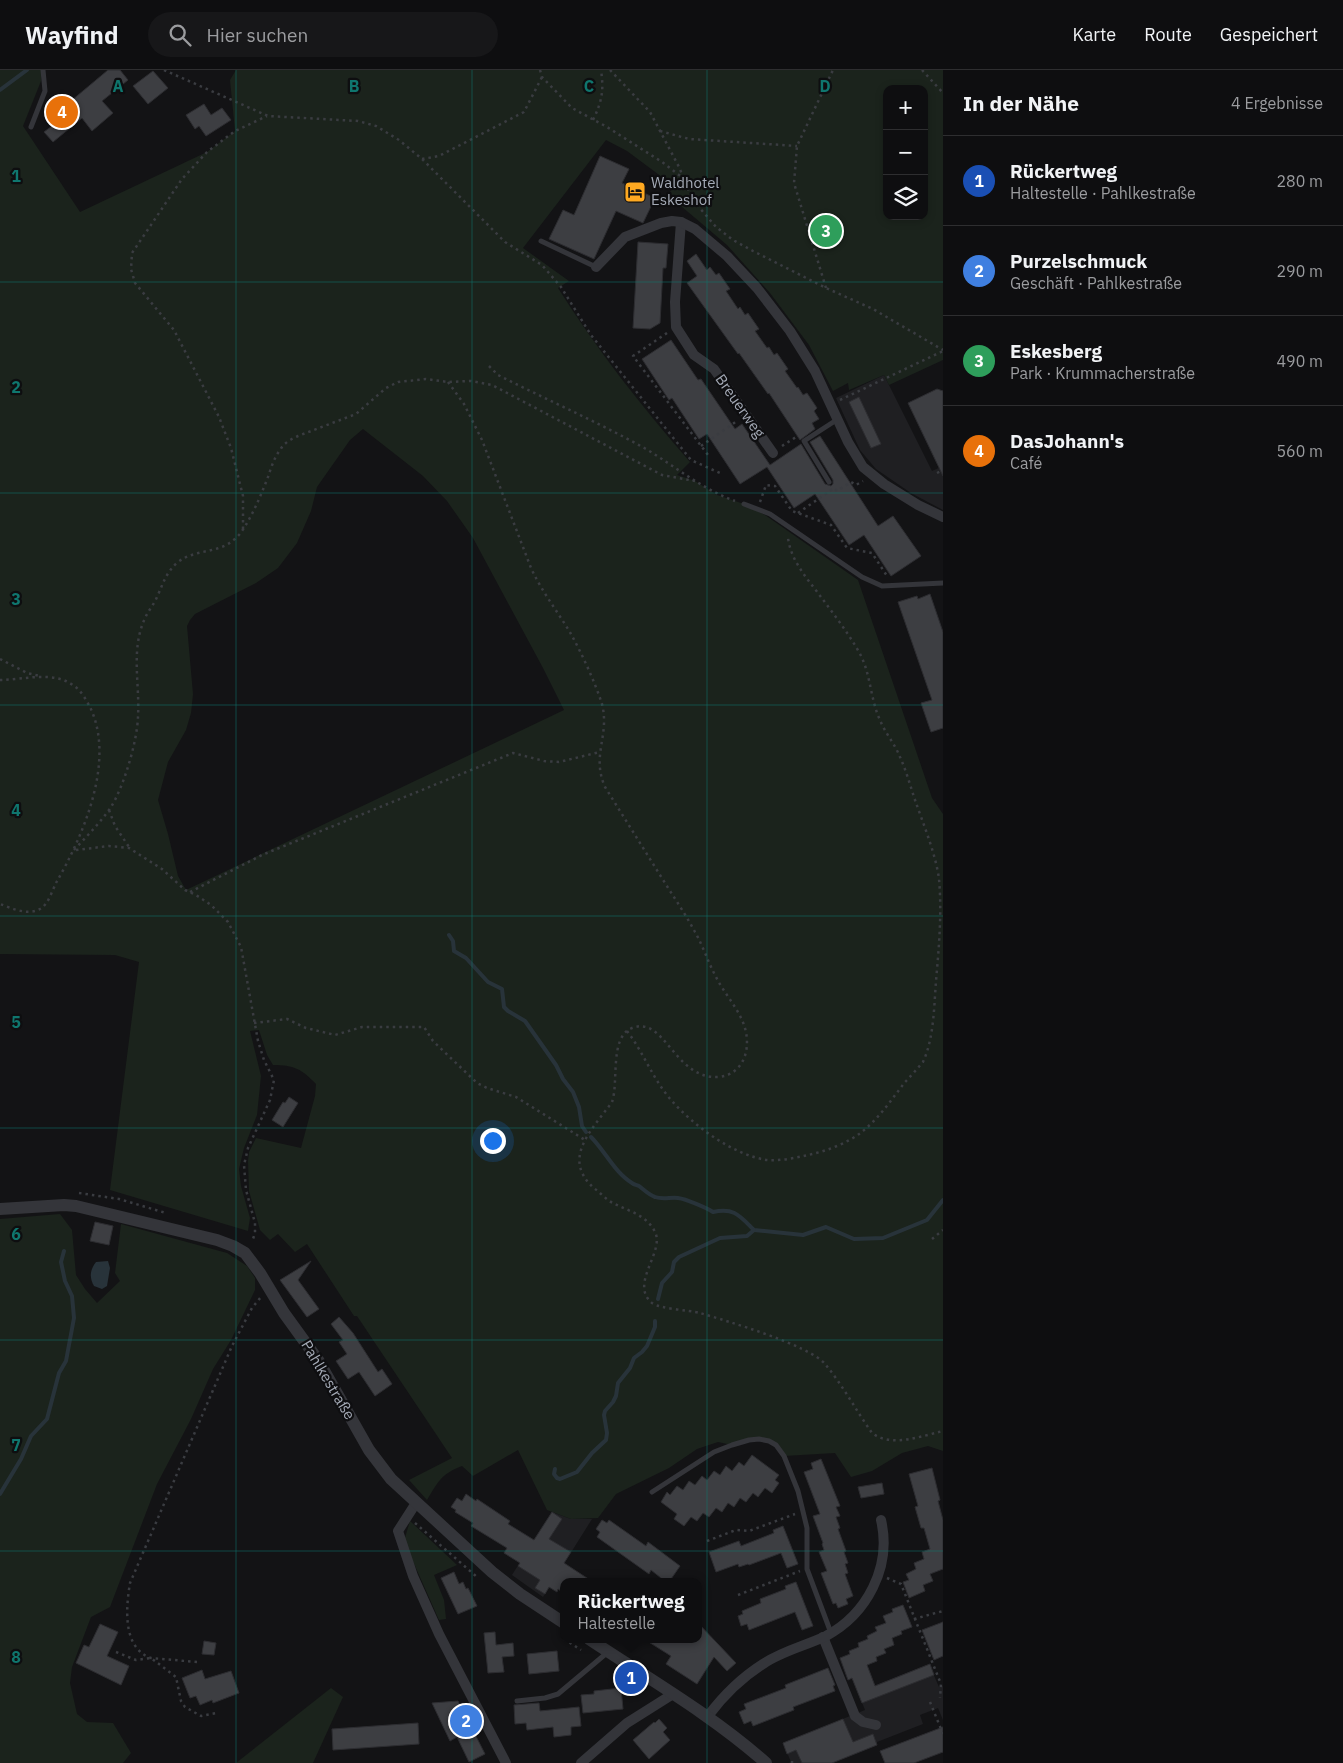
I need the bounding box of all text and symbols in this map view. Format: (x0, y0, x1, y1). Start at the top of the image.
search box (148, 12, 498, 57)
text: Wayfind (25, 19, 118, 51)
icon: search (166, 21, 194, 49)
text: Hier suchen (206, 23, 308, 47)
text: Karte (1073, 23, 1116, 46)
text: Route (1144, 23, 1192, 46)
text: Gespeichert (1220, 23, 1318, 46)
text: A (113, 76, 124, 96)
text: B (349, 76, 360, 96)
text: C (584, 76, 594, 96)
text: D (819, 76, 831, 96)
map controls (883, 85, 928, 220)
button: + (883, 85, 928, 130)
text: In der Nähe (963, 89, 1079, 117)
pin: 4 (46, 93, 78, 131)
text: 4 Ergebnisse (1231, 93, 1323, 113)
button: − (883, 130, 928, 175)
text: Rückertweg (1010, 159, 1117, 183)
text: 1 (11, 166, 21, 186)
text: 1 (974, 171, 984, 191)
text: 280 m (1276, 171, 1323, 191)
place label: Waldhotel Eskeshof (651, 173, 719, 209)
button: layers (883, 175, 928, 220)
hotel icon: Waldhotel Eskeshof (623, 180, 647, 204)
text: Haltestelle · Pahlkestraße (1010, 183, 1196, 203)
pin: 3 (810, 212, 842, 250)
text: Purzelschmuck (1010, 249, 1147, 273)
text: 2 (974, 261, 984, 281)
text: 290 m (1276, 261, 1323, 281)
text: Geschäft · Pahlkestraße (1010, 273, 1182, 293)
text: Eskesberg (1010, 339, 1102, 363)
text: 3 (974, 351, 984, 371)
text: 490 m (1276, 351, 1323, 371)
text: Park · Krummacherstraße (1010, 363, 1195, 383)
street label: Breuerweg (712, 370, 769, 441)
text: 2 (11, 377, 21, 397)
text: DasJohann's (1010, 429, 1124, 453)
text: 4 (974, 441, 984, 461)
text: 560 m (1276, 441, 1323, 461)
text: Café (1010, 453, 1042, 473)
text: 3 (11, 589, 21, 609)
text: 4 (11, 800, 21, 820)
text: 5 (11, 1012, 21, 1032)
your location (480, 1128, 506, 1154)
text: 6 (11, 1224, 21, 1244)
street label: Pahlkestraße (297, 1337, 360, 1423)
text: 7 (11, 1435, 21, 1455)
popup (560, 1578, 702, 1643)
text: Rückertweg (577, 1589, 685, 1613)
text: Haltestelle (577, 1613, 655, 1633)
text: 8 (11, 1647, 21, 1667)
pin: 1 (615, 1659, 647, 1697)
pin: 2 (450, 1702, 482, 1740)

